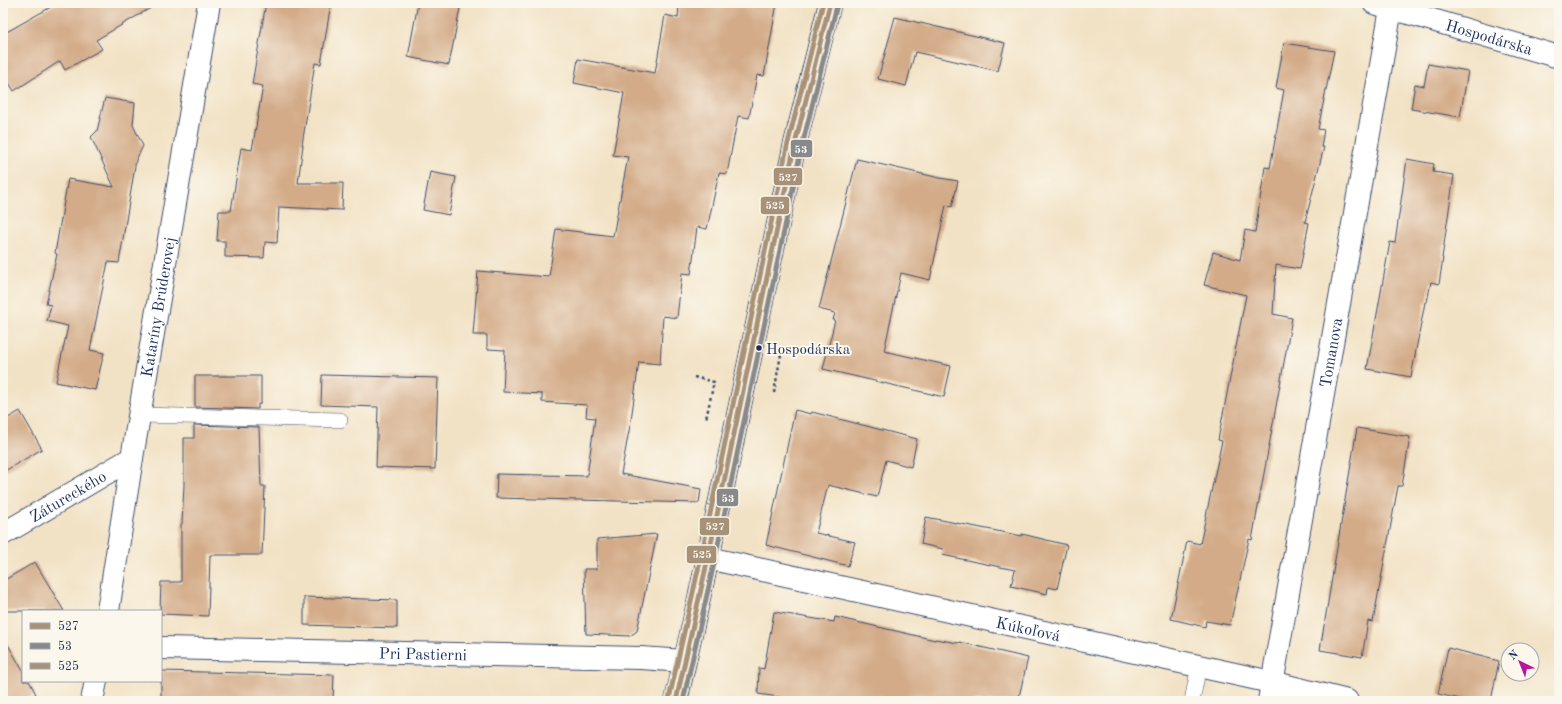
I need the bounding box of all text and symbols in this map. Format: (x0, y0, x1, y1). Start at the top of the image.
street label: Hospodárska (1443, 18, 1534, 59)
line badge: 53 (790, 139, 813, 158)
text: 53 (795, 145, 807, 156)
line badge: 527 (773, 167, 803, 186)
text: 527 (778, 173, 798, 184)
line badge: 525 (760, 196, 790, 215)
text: 525 (765, 201, 785, 212)
street label: Kataríny Brúderovej (140, 236, 179, 379)
street label: Tomanova (1318, 316, 1346, 389)
marker: Hospodárska (754, 343, 764, 353)
place label: Hospodárska (766, 343, 851, 358)
street label: Zátureckého (28, 469, 110, 526)
line badge: 53 (716, 488, 739, 507)
text: 53 (722, 494, 734, 505)
line badge: 527 (699, 517, 730, 536)
text: 527 (705, 522, 725, 533)
line badge: 525 (686, 545, 717, 564)
text: 525 (692, 550, 712, 561)
legend (22, 610, 162, 682)
street label: Kúkoľová (994, 616, 1062, 645)
text: 527 (58, 620, 79, 633)
text: 53 (58, 640, 72, 653)
north arrow (1500, 642, 1540, 682)
street label: Pri Pastierni (379, 647, 467, 664)
text: N (1507, 648, 1521, 663)
text: 525 (58, 660, 79, 673)

